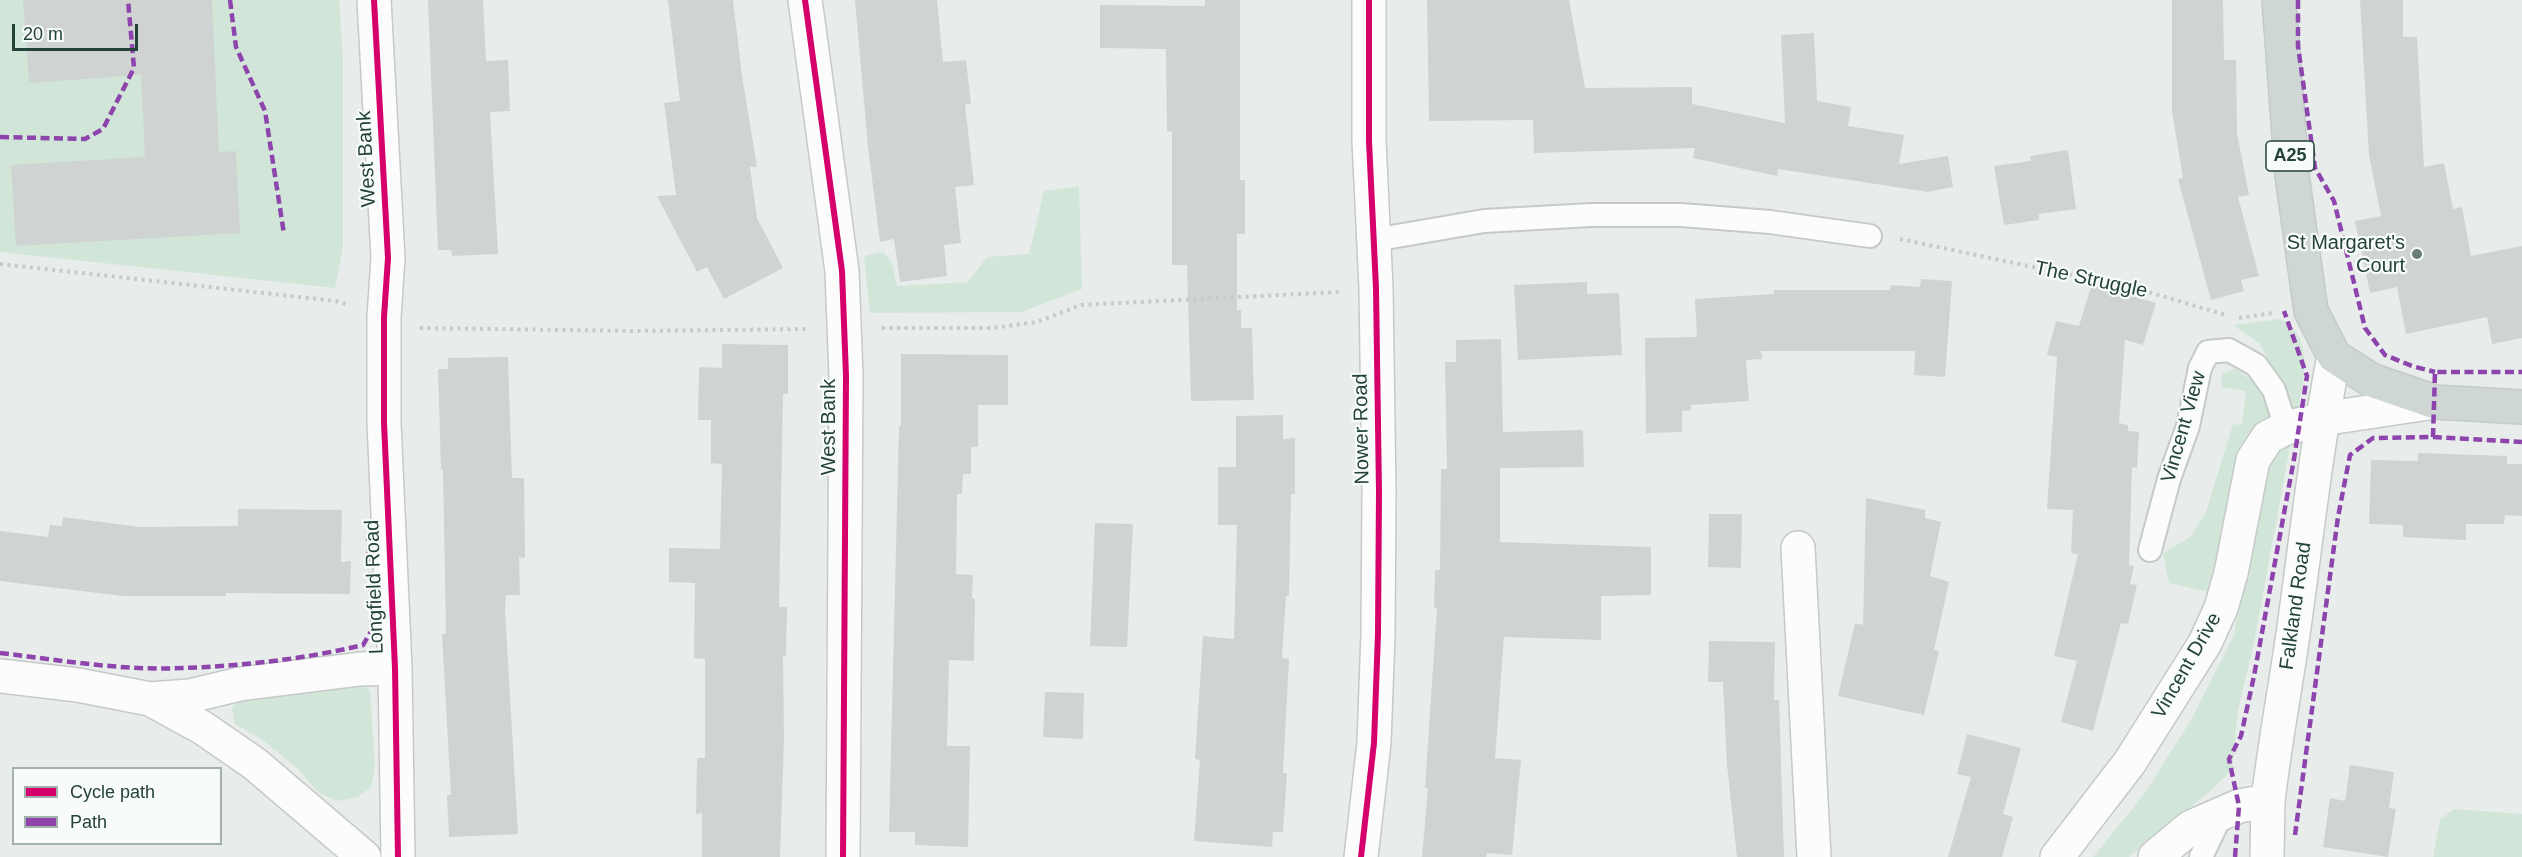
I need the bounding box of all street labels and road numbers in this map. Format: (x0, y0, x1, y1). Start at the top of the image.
street label: West Bank (352, 110, 382, 208)
road number: A25 (2266, 141, 2314, 171)
street label: The Struggle (2033, 256, 2149, 304)
street label: Vincent View (2157, 368, 2211, 486)
street label: Nower Road (1349, 373, 1375, 485)
street label: West Bank (817, 379, 841, 475)
street label: Longfield Road (361, 519, 389, 655)
street label: Falkland Road (2275, 540, 2317, 672)
street label: Vincent Drive (2147, 609, 2227, 723)

